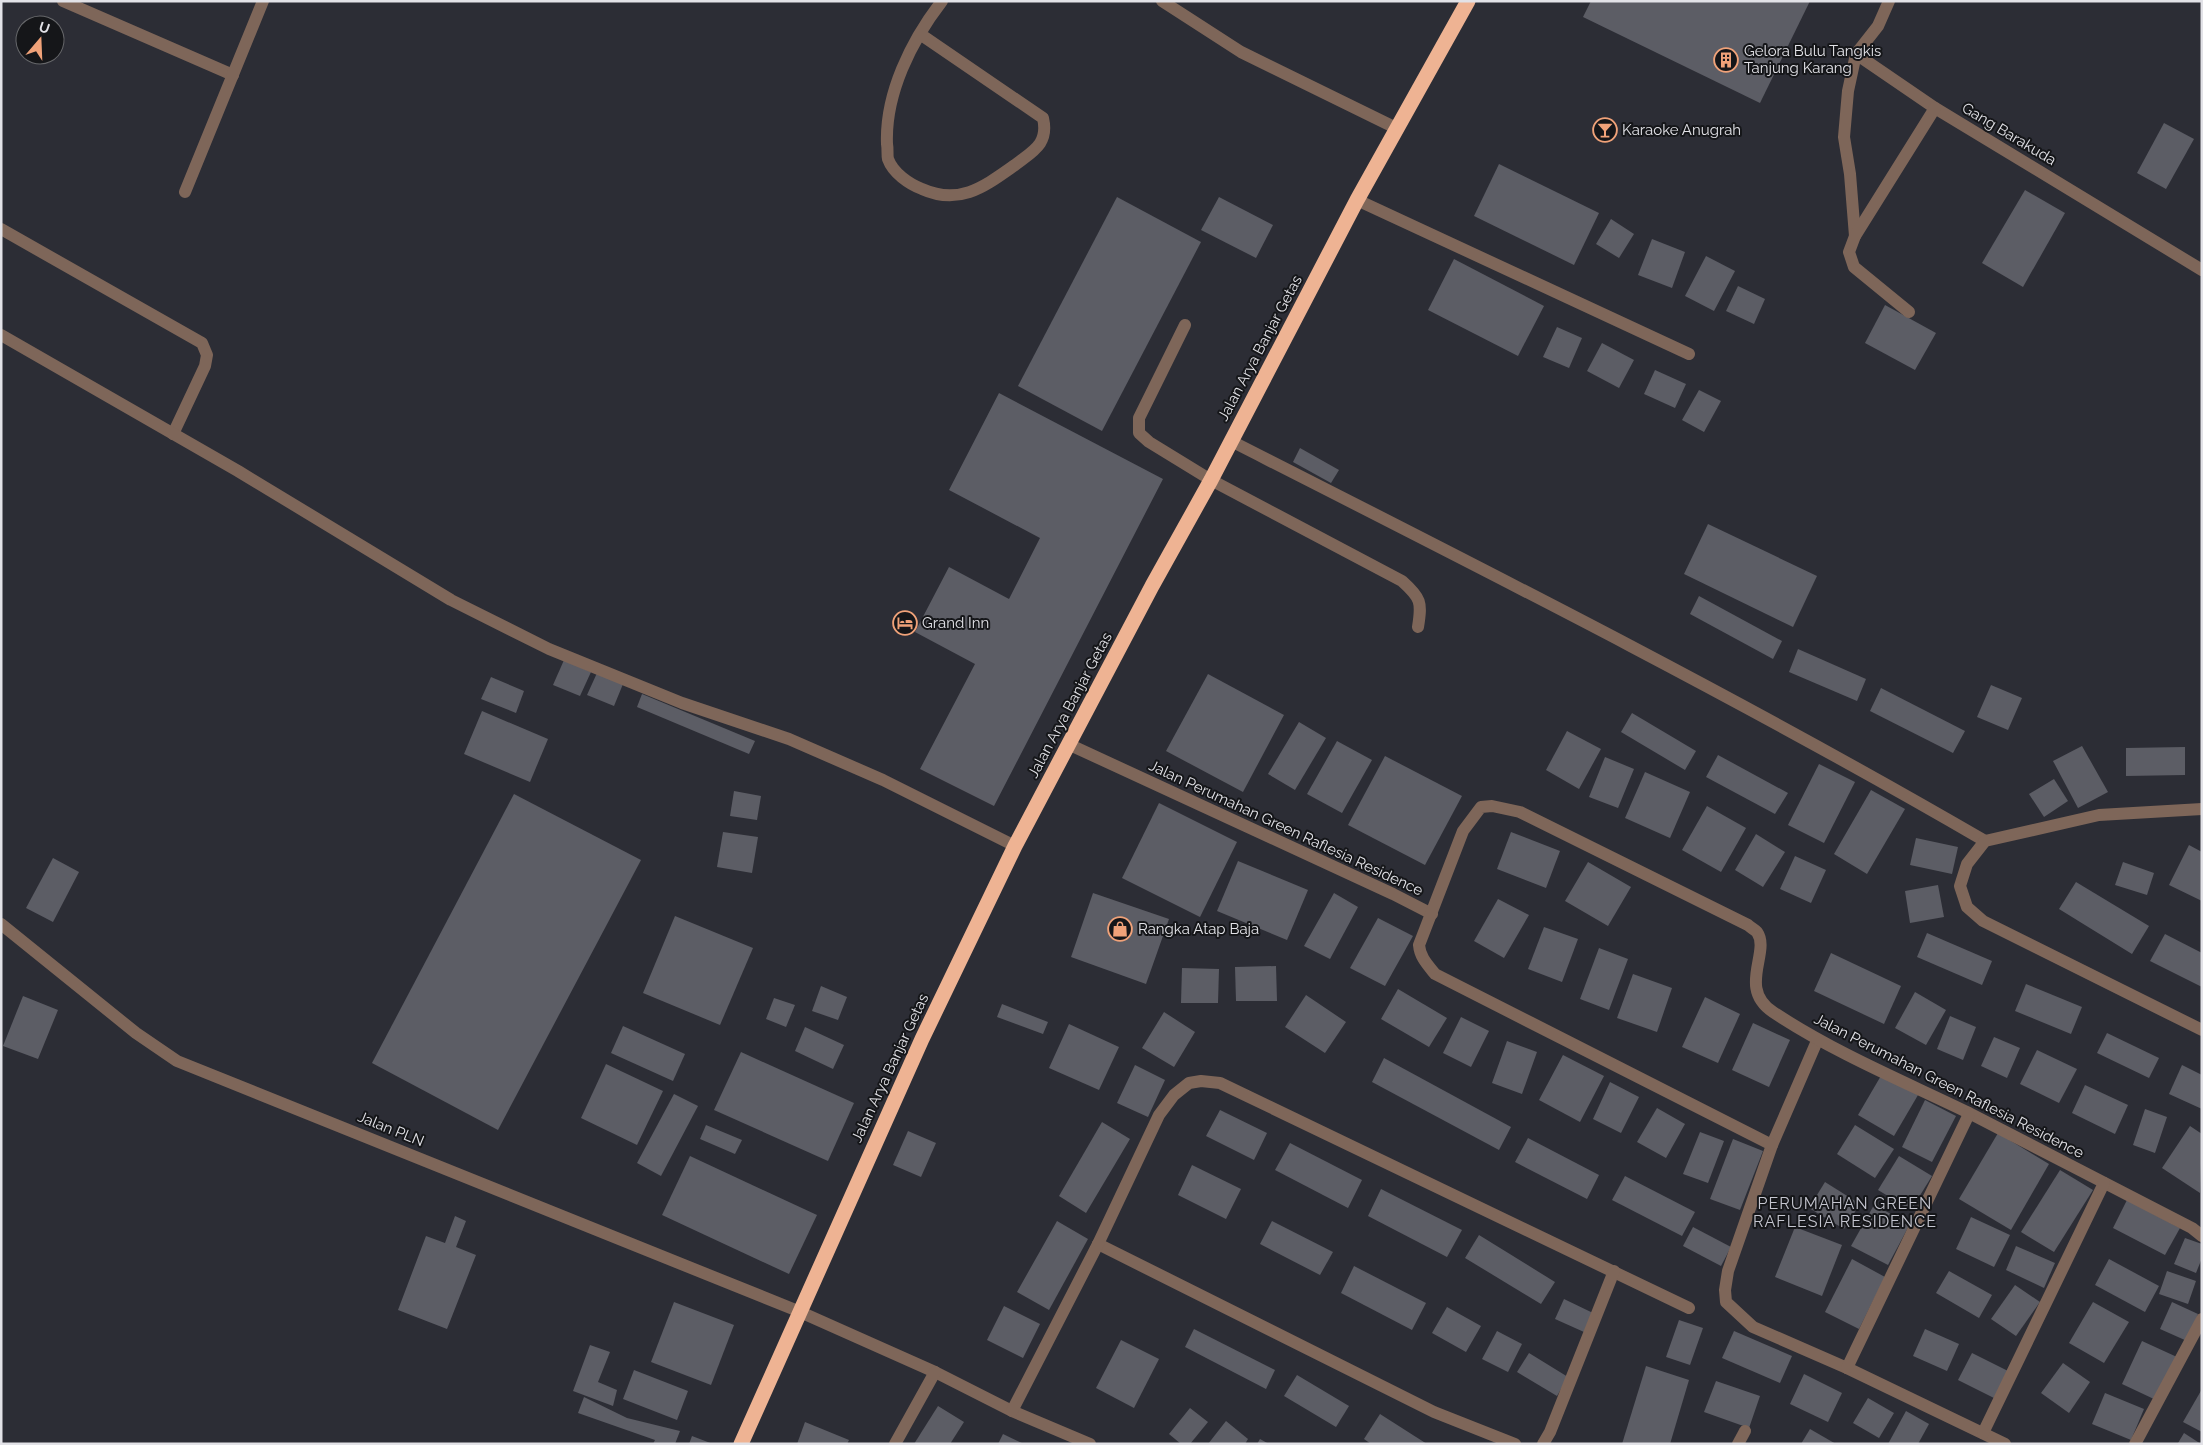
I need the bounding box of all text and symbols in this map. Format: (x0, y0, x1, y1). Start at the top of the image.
north arrow (15, 15, 65, 65)
text: U (37, 18, 52, 37)
place label: Gelora Bulu Tangkis Tanjung Karang (1744, 42, 1881, 77)
building icon: Gelora Bulu Tangkis Tanjung Karang (1713, 47, 1739, 73)
street label: Gang Barakuda (1959, 99, 2059, 169)
bar icon: Karaoke Anugrah (1592, 117, 1618, 143)
place label: Karaoke Anugrah (1622, 121, 1741, 139)
street label: Jalan Arya Banjar Getas (1214, 272, 1306, 424)
hotel icon: Grand Inn (892, 610, 918, 636)
place label: Grand Inn (922, 614, 989, 632)
street label: Jalan Arya Banjar Getas (1024, 629, 1116, 781)
street label: Jalan Perumahan Green Raflesia Residence (1146, 756, 1426, 900)
shop icon: Rangka Atap Baja (1107, 916, 1133, 942)
place label: Rangka Atap Baja (1138, 920, 1259, 938)
street label: Jalan Arya Banjar Getas (848, 991, 932, 1145)
street label: Jalan Perumahan Green Raflesia Residence (1811, 1010, 2087, 1162)
street label: Jalan PLN (355, 1108, 427, 1150)
district label: PERUMAHAN GREEN RAFLESIA RESIDENCE (1753, 1194, 1937, 1231)

